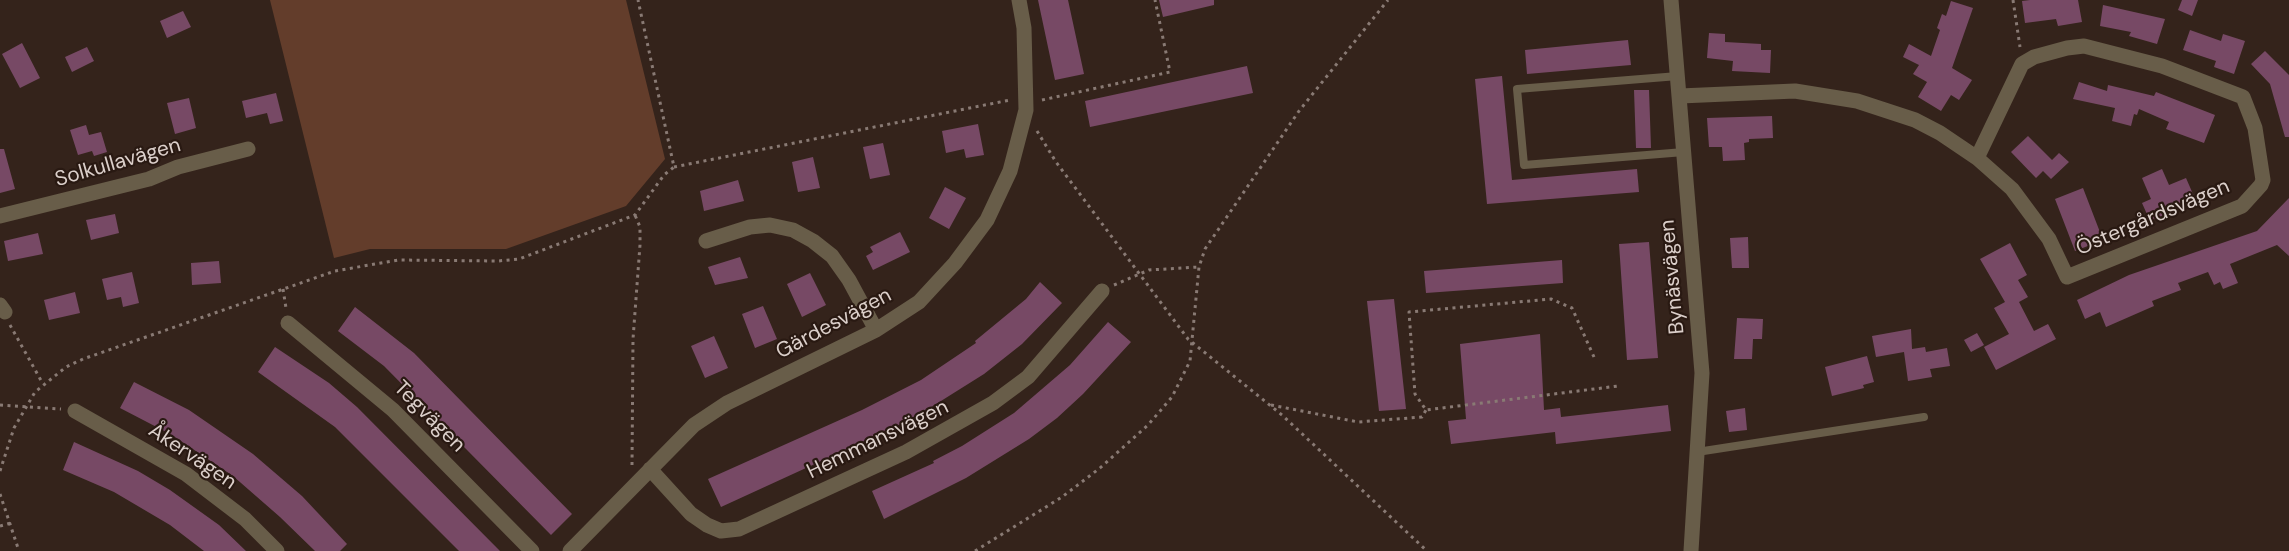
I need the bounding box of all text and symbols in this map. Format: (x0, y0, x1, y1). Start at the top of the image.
street label: Solkullavägen (52, 133, 184, 193)
street label: Östergårdsvägen (2072, 174, 2234, 262)
street label: Bynäsvägen (1655, 219, 1691, 335)
street label: Gärdesvägen (772, 283, 896, 365)
street label: Tegvägen (388, 376, 470, 458)
street label: Hemmansvägen (803, 395, 953, 485)
street label: Åkervägen (143, 418, 241, 496)

